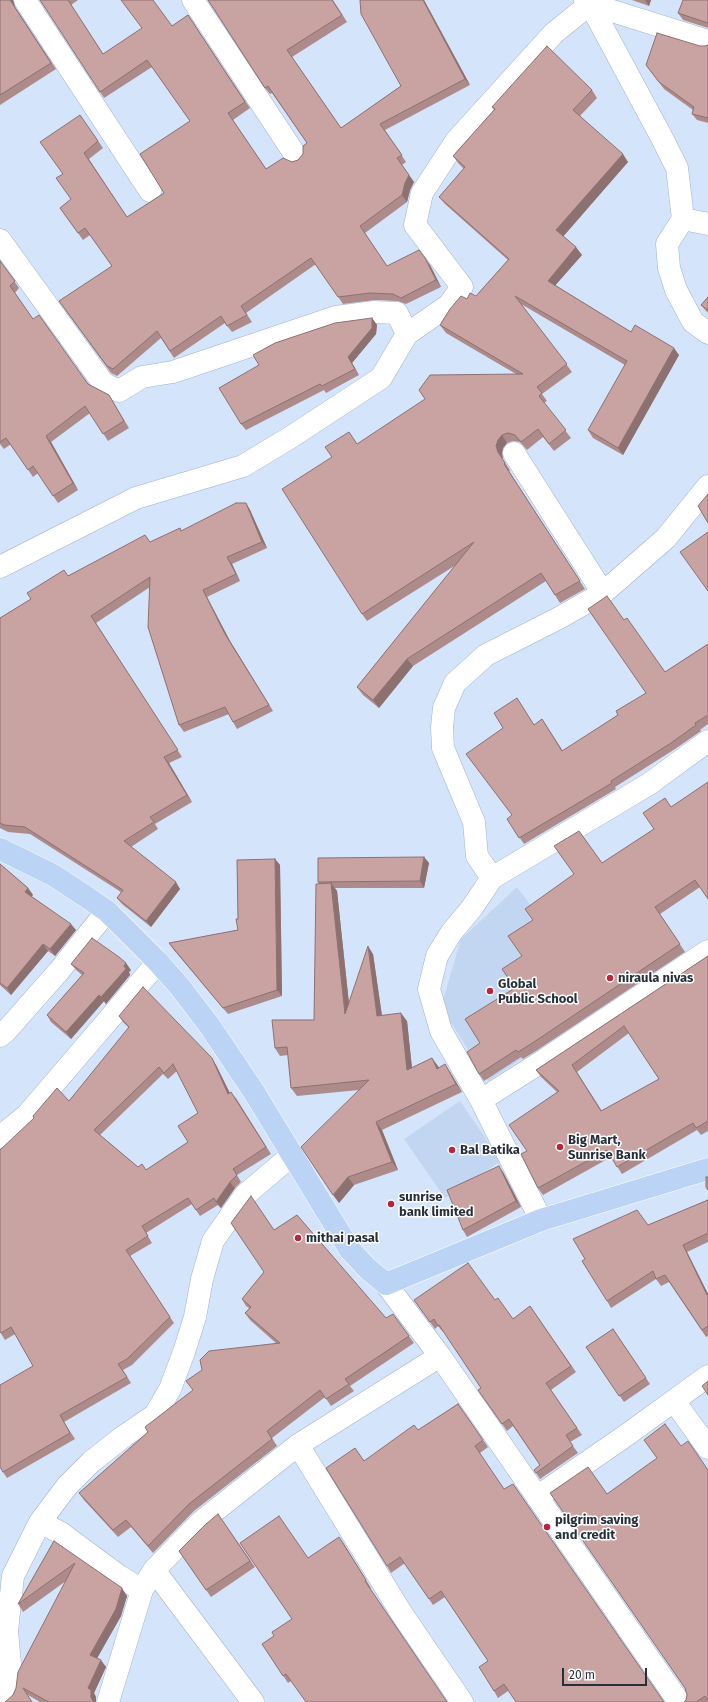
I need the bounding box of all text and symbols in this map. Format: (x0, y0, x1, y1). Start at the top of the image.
place label: niraula nivas (618, 970, 693, 986)
marker: niraula nivas (605, 973, 615, 983)
place label: Global Public School (498, 976, 578, 1007)
marker: Global Public School (485, 986, 495, 996)
place label: Big Mart, Sunrise Bank (568, 1132, 646, 1163)
place label: Bal Batika (460, 1142, 520, 1158)
marker: Big Mart, Sunrise Bank (555, 1142, 565, 1152)
marker: Bal Batika (447, 1145, 457, 1155)
place label: sunrise bank limited (399, 1189, 473, 1220)
marker: sunrise bank limited (386, 1199, 396, 1209)
place label: mithai pasal (306, 1230, 379, 1246)
marker: mithai pasal (293, 1233, 303, 1243)
place label: pilgrim saving and credit (555, 1512, 638, 1543)
marker: pilgrim saving and credit (542, 1522, 552, 1532)
scale bar (564, 1660, 649, 1686)
text: 20 m (569, 1668, 595, 1682)

